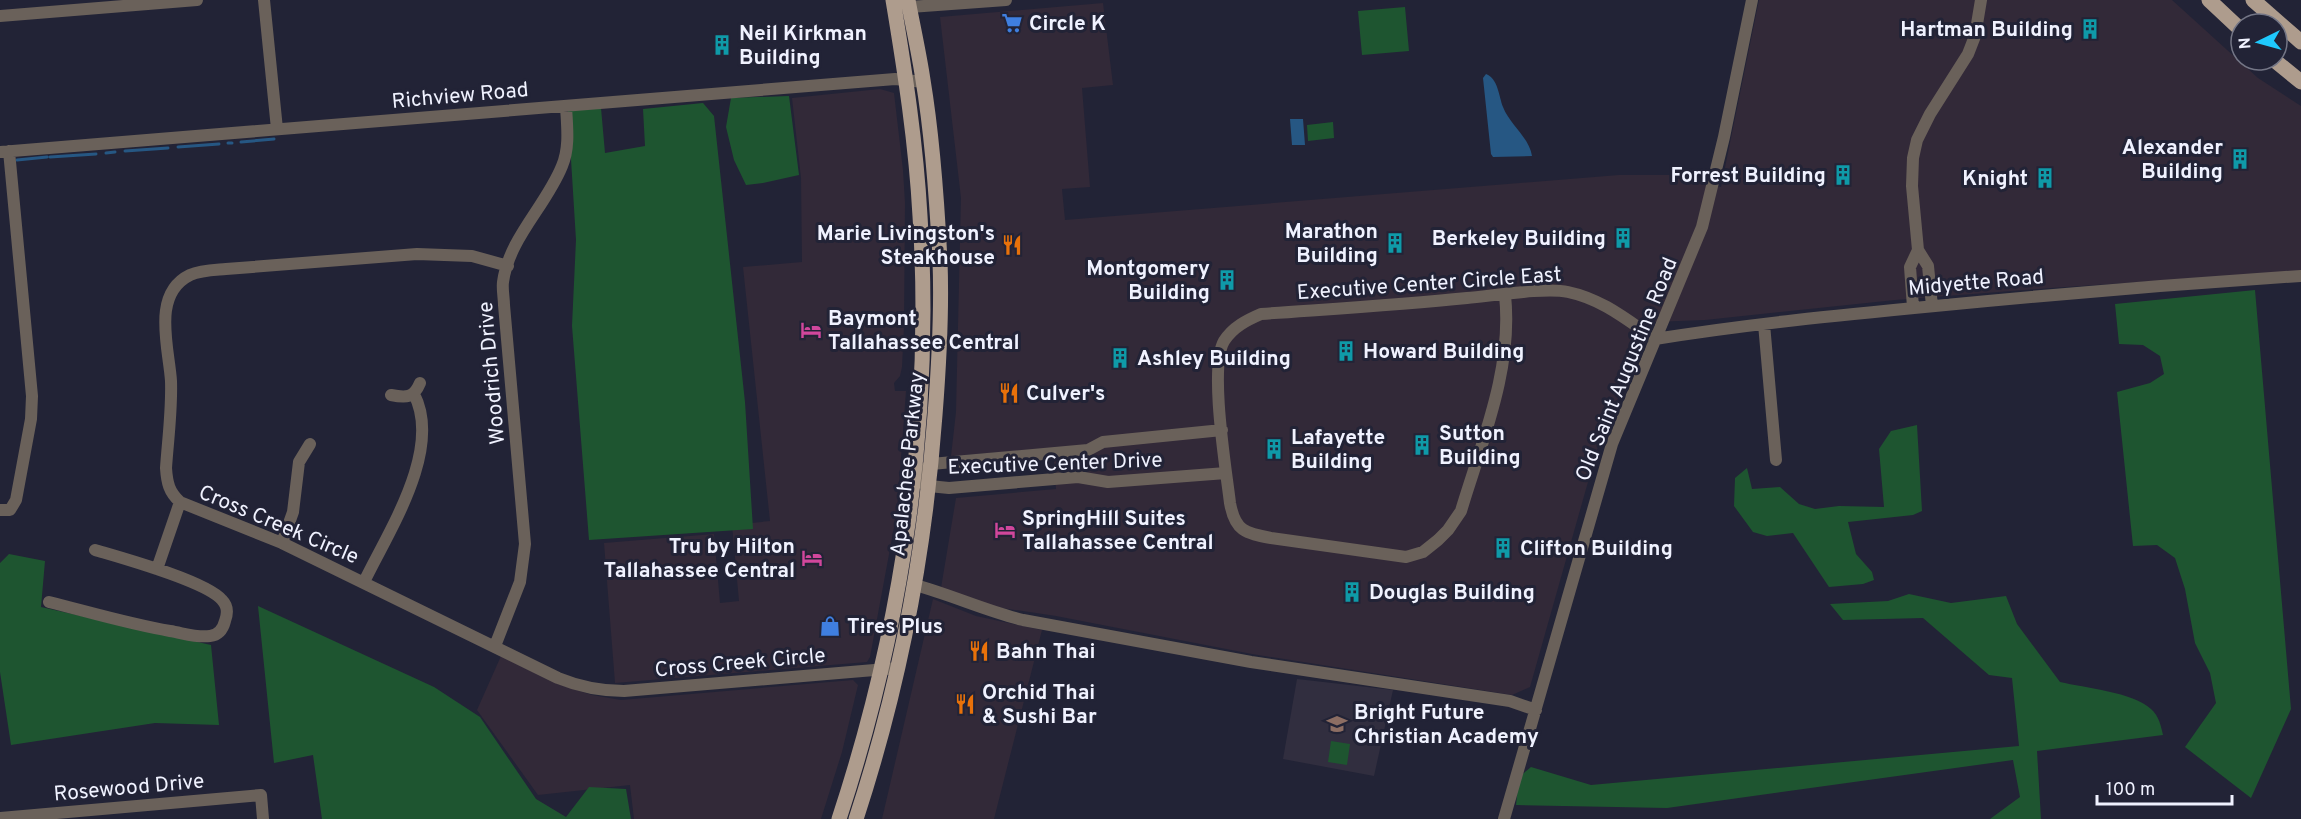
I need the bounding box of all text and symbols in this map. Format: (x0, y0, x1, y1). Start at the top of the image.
supermarket icon: Circle K (1000, 11, 1024, 35)
place label: Circle K (1029, 11, 1106, 38)
north arrow (2229, 12, 2289, 72)
place label: Hartman Building (1900, 17, 2073, 44)
building icon: Hartman Building (2078, 17, 2102, 41)
place label: Neil Kirkman Building (739, 21, 867, 72)
building icon: Neil Kirkman Building (710, 33, 734, 57)
text: N (2236, 37, 2257, 50)
street label: Richview Road (391, 77, 530, 116)
place label: Alexander Building (2122, 135, 2223, 186)
building icon: Alexander Building (2228, 147, 2252, 171)
place label: Forrest Building (1670, 163, 1826, 190)
building icon: Forrest Building (1831, 163, 1855, 187)
place label: Knight (1962, 166, 2028, 193)
building icon: Knight (2033, 166, 2057, 190)
place label: Marathon Building (1285, 219, 1378, 270)
place label: Marie Livingston's Steakhouse (817, 221, 995, 272)
place label: Berkeley Building (1432, 226, 1606, 253)
building icon: Berkeley Building (1611, 226, 1635, 250)
building icon: Marathon Building (1383, 231, 1407, 255)
restaurant icon: Marie Livingston's Steakhouse (1000, 233, 1024, 257)
street label: Old Saint Augustine Road (1570, 254, 1685, 485)
place label: Montgomery Building (1086, 256, 1210, 307)
street label: Executive Center Circle East (1296, 262, 1562, 307)
street label: Midyette Road (1907, 264, 2045, 303)
building icon: Montgomery Building (1215, 268, 1239, 292)
street label: Woodrich Drive (473, 300, 512, 446)
place label: Baymont Tallahassee Central (828, 306, 1020, 357)
hotel icon: Baymont Tallahassee Central (799, 318, 823, 342)
building icon: Howard Building (1334, 339, 1358, 363)
place label: Howard Building (1363, 339, 1524, 366)
building icon: Ashley Building (1108, 346, 1132, 370)
place label: Ashley Building (1137, 346, 1291, 373)
street label: Apalachee Parkway (885, 371, 932, 557)
restaurant icon: Culver's (997, 381, 1021, 405)
place label: Culver's (1026, 381, 1105, 408)
place label: Sutton Building (1439, 421, 1521, 472)
place label: Lafayette Building (1291, 425, 1385, 476)
building icon: Sutton Building (1410, 433, 1434, 457)
building icon: Lafayette Building (1262, 437, 1286, 461)
street label: Executive Center Drive (947, 447, 1163, 482)
street label: Cross Creek Circle (194, 479, 363, 571)
place label: SpringHill Suites Tallahassee Central (1022, 506, 1214, 557)
hotel icon: SpringHill Suites Tallahassee Central (993, 518, 1017, 542)
place label: Tru by Hilton Tallahassee Central (603, 534, 795, 585)
building icon: Clifton Building (1491, 536, 1515, 560)
place label: Clifton Building (1520, 536, 1673, 563)
hotel icon: Tru by Hilton Tallahassee Central (800, 546, 824, 570)
building icon: Douglas Building (1340, 580, 1364, 604)
place label: Douglas Building (1369, 580, 1535, 607)
shop icon: Tires Plus (818, 614, 842, 638)
place label: Tires Plus (847, 614, 943, 641)
restaurant icon: Bahn Thai (967, 639, 991, 663)
place label: Bahn Thai (996, 639, 1095, 666)
street label: Cross Creek Circle (654, 643, 827, 684)
place label: Orchid Thai & Sushi Bar (982, 680, 1097, 731)
restaurant icon: Orchid Thai & Sushi Bar (953, 692, 977, 716)
place label: Bright Future Christian Academy (1354, 700, 1539, 751)
school or university icon: Bright Future Christian Academy (1325, 712, 1349, 736)
street label: Rosewood Drive (53, 768, 206, 809)
scale bar (2097, 768, 2232, 806)
text: 100 m (2106, 779, 2155, 802)

